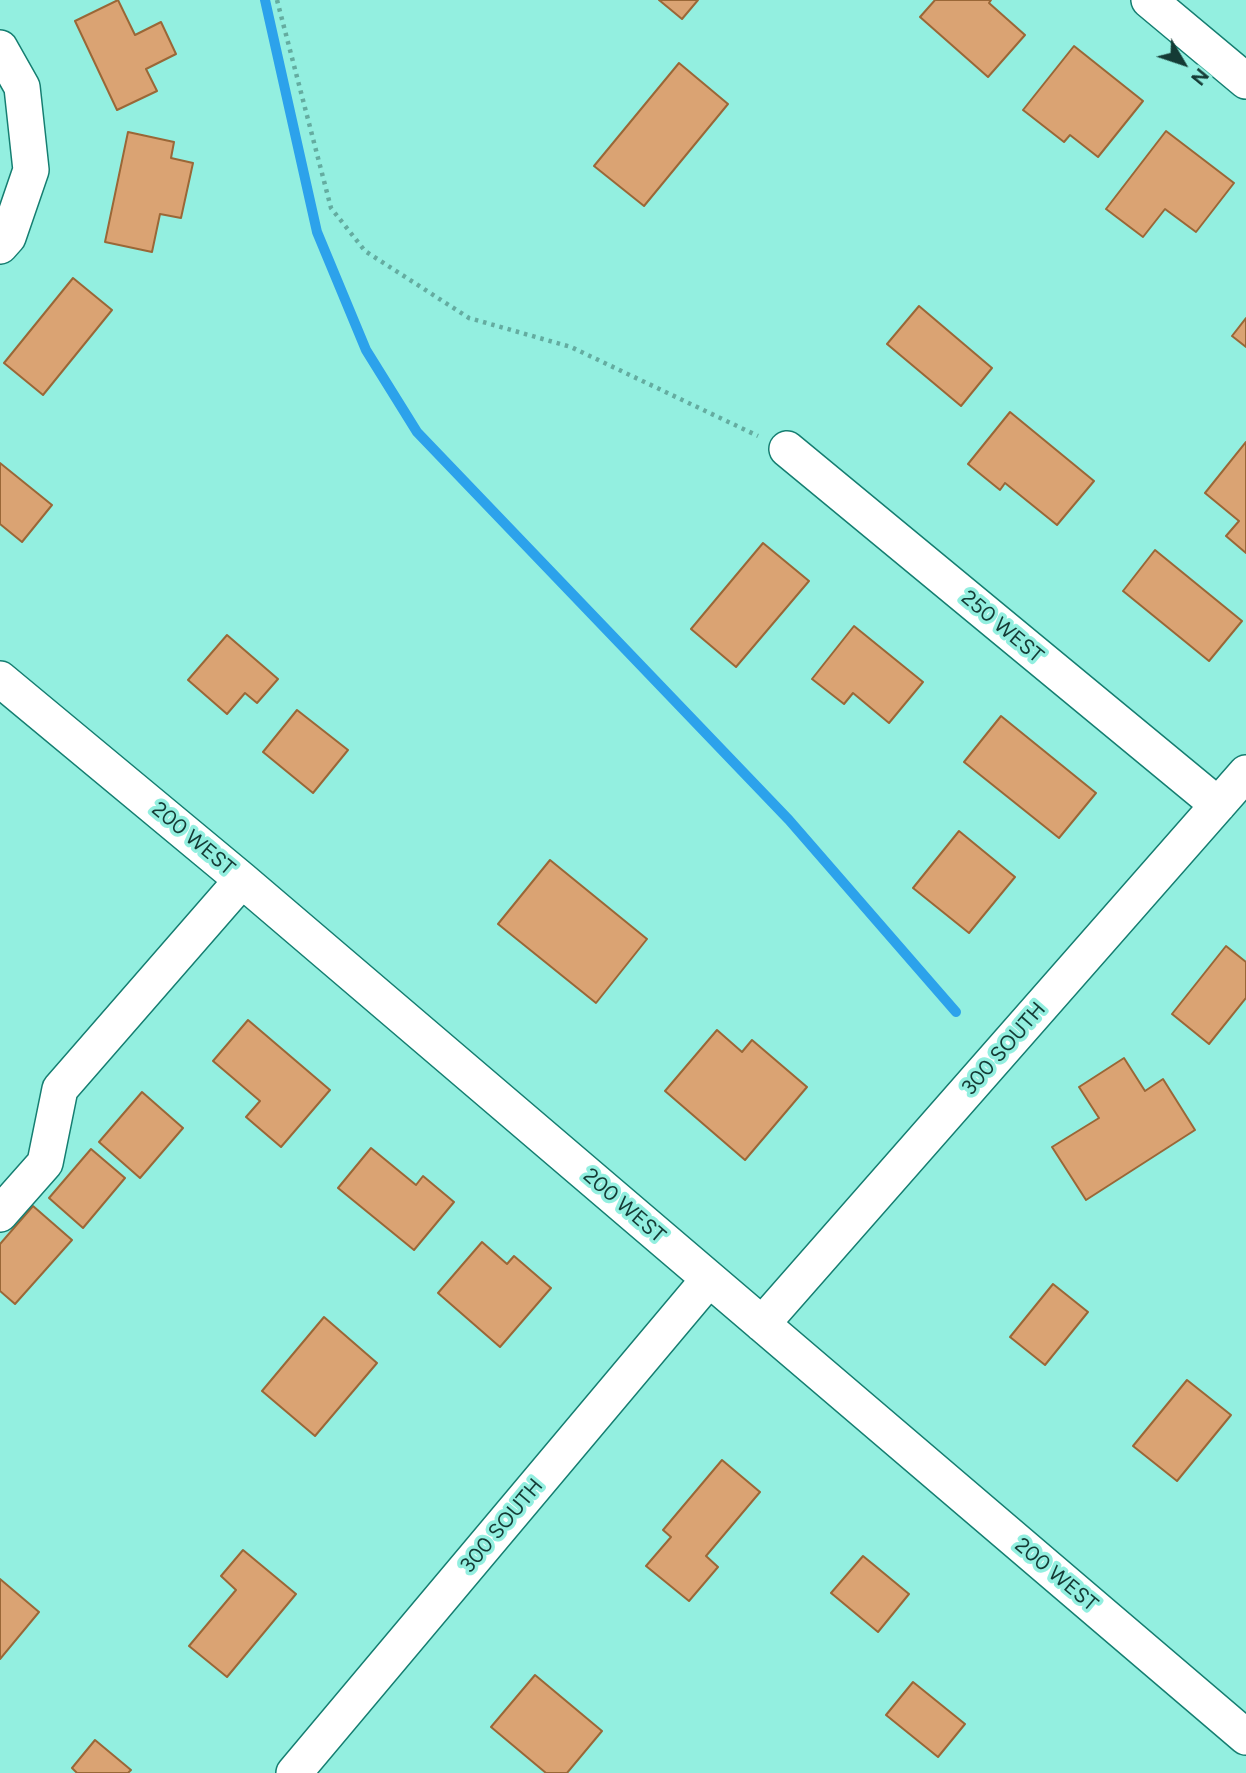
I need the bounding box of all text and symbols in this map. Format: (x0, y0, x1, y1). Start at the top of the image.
north arrow (1148, 28, 1218, 98)
text: N (1186, 64, 1213, 89)
street label: 250 WEST (956, 585, 1048, 669)
street label: 200 WEST (146, 797, 240, 881)
street label: 300 SOUTH (957, 997, 1051, 1101)
street label: 200 WEST (578, 1163, 670, 1249)
street label: 300 SOUTH (455, 1474, 549, 1578)
street label: 200 WEST (1009, 1533, 1103, 1617)

